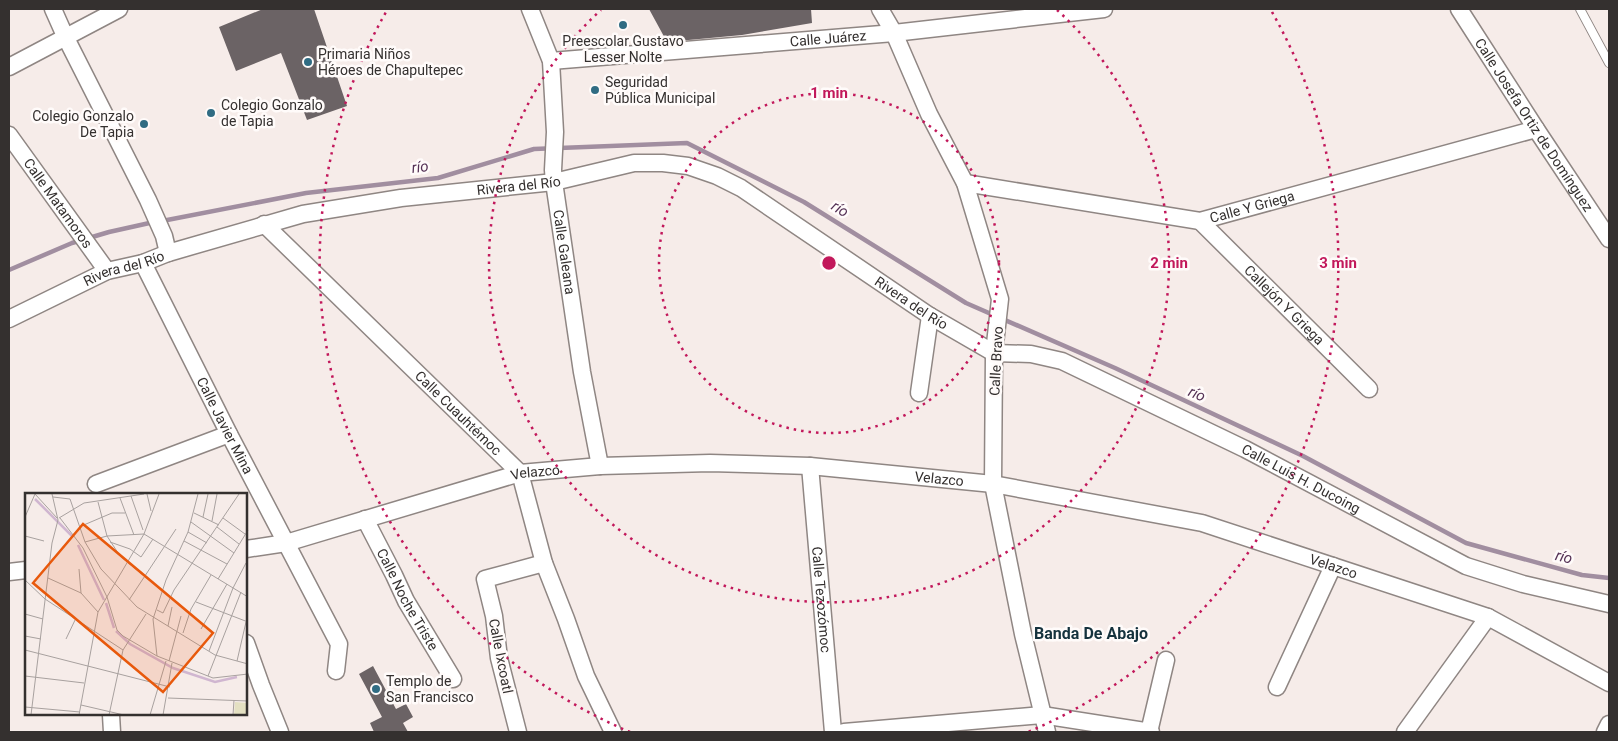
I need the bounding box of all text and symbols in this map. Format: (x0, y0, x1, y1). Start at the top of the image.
marker: Preescolar Gustavo Lesser Nolte (617, 19, 629, 31)
street label: Calle Juárez (789, 27, 867, 49)
place label: Preescolar Gustavo Lesser Nolte (562, 33, 684, 65)
street label: Calle Josefa Ortiz de Domínguez (1472, 35, 1596, 214)
place label: Primaria Niños Héroes de Chapultepec (318, 46, 463, 78)
marker: Primaria Niños Héroes de Chapultepec (302, 56, 314, 68)
place label: Seguridad Pública Municipal (605, 74, 715, 106)
marker: Seguridad Pública Municipal (589, 84, 601, 96)
text: 1 min (810, 84, 848, 102)
place label: Colegio Gonzalo de Tapia (221, 97, 323, 129)
marker: Colegio Gonzalo de Tapia (205, 107, 217, 119)
place label: Colegio Gonzalo De Tapia (32, 108, 134, 140)
marker: Colegio Gonzalo De Tapia (138, 118, 150, 130)
street label: Calle Matamoros (20, 155, 96, 251)
water label: río (411, 157, 429, 177)
street label: Rivera del Río (476, 173, 562, 198)
street label: Calle Y Griega (1208, 188, 1296, 226)
water label: río (828, 197, 852, 221)
street label: Calle Galeana (550, 209, 578, 295)
street label: Rivera del Río (81, 247, 166, 289)
centre of rings (820, 254, 838, 272)
text: 2 min (1150, 254, 1188, 272)
text: 3 min (1319, 254, 1357, 272)
street label: Callejón Y Griega (1241, 262, 1328, 348)
street label: Rivera del Río (872, 273, 951, 333)
street label: Calle Bravo (986, 326, 1006, 396)
street label: Calle Cuauhtémoc (412, 367, 505, 458)
street label: Calle Javier Mina (194, 374, 256, 477)
water label: río (1186, 382, 1208, 406)
street label: Calle Luis H. Ducoing (1239, 441, 1363, 517)
street label: Velazco (509, 462, 560, 483)
street label: Velazco (914, 468, 965, 489)
inset map (25, 493, 248, 716)
street label: Calle Noche Triste (374, 546, 442, 653)
street label: Calle Tezozómoc (809, 546, 834, 653)
water label: río (1554, 546, 1574, 568)
street label: Velazco (1308, 551, 1359, 582)
street label: Calle Ixcoatl (486, 617, 516, 695)
district label: Banda De Abajo (1034, 624, 1148, 643)
place label: Templo de San Francisco (386, 673, 474, 705)
marker: Templo de San Francisco (370, 683, 382, 695)

